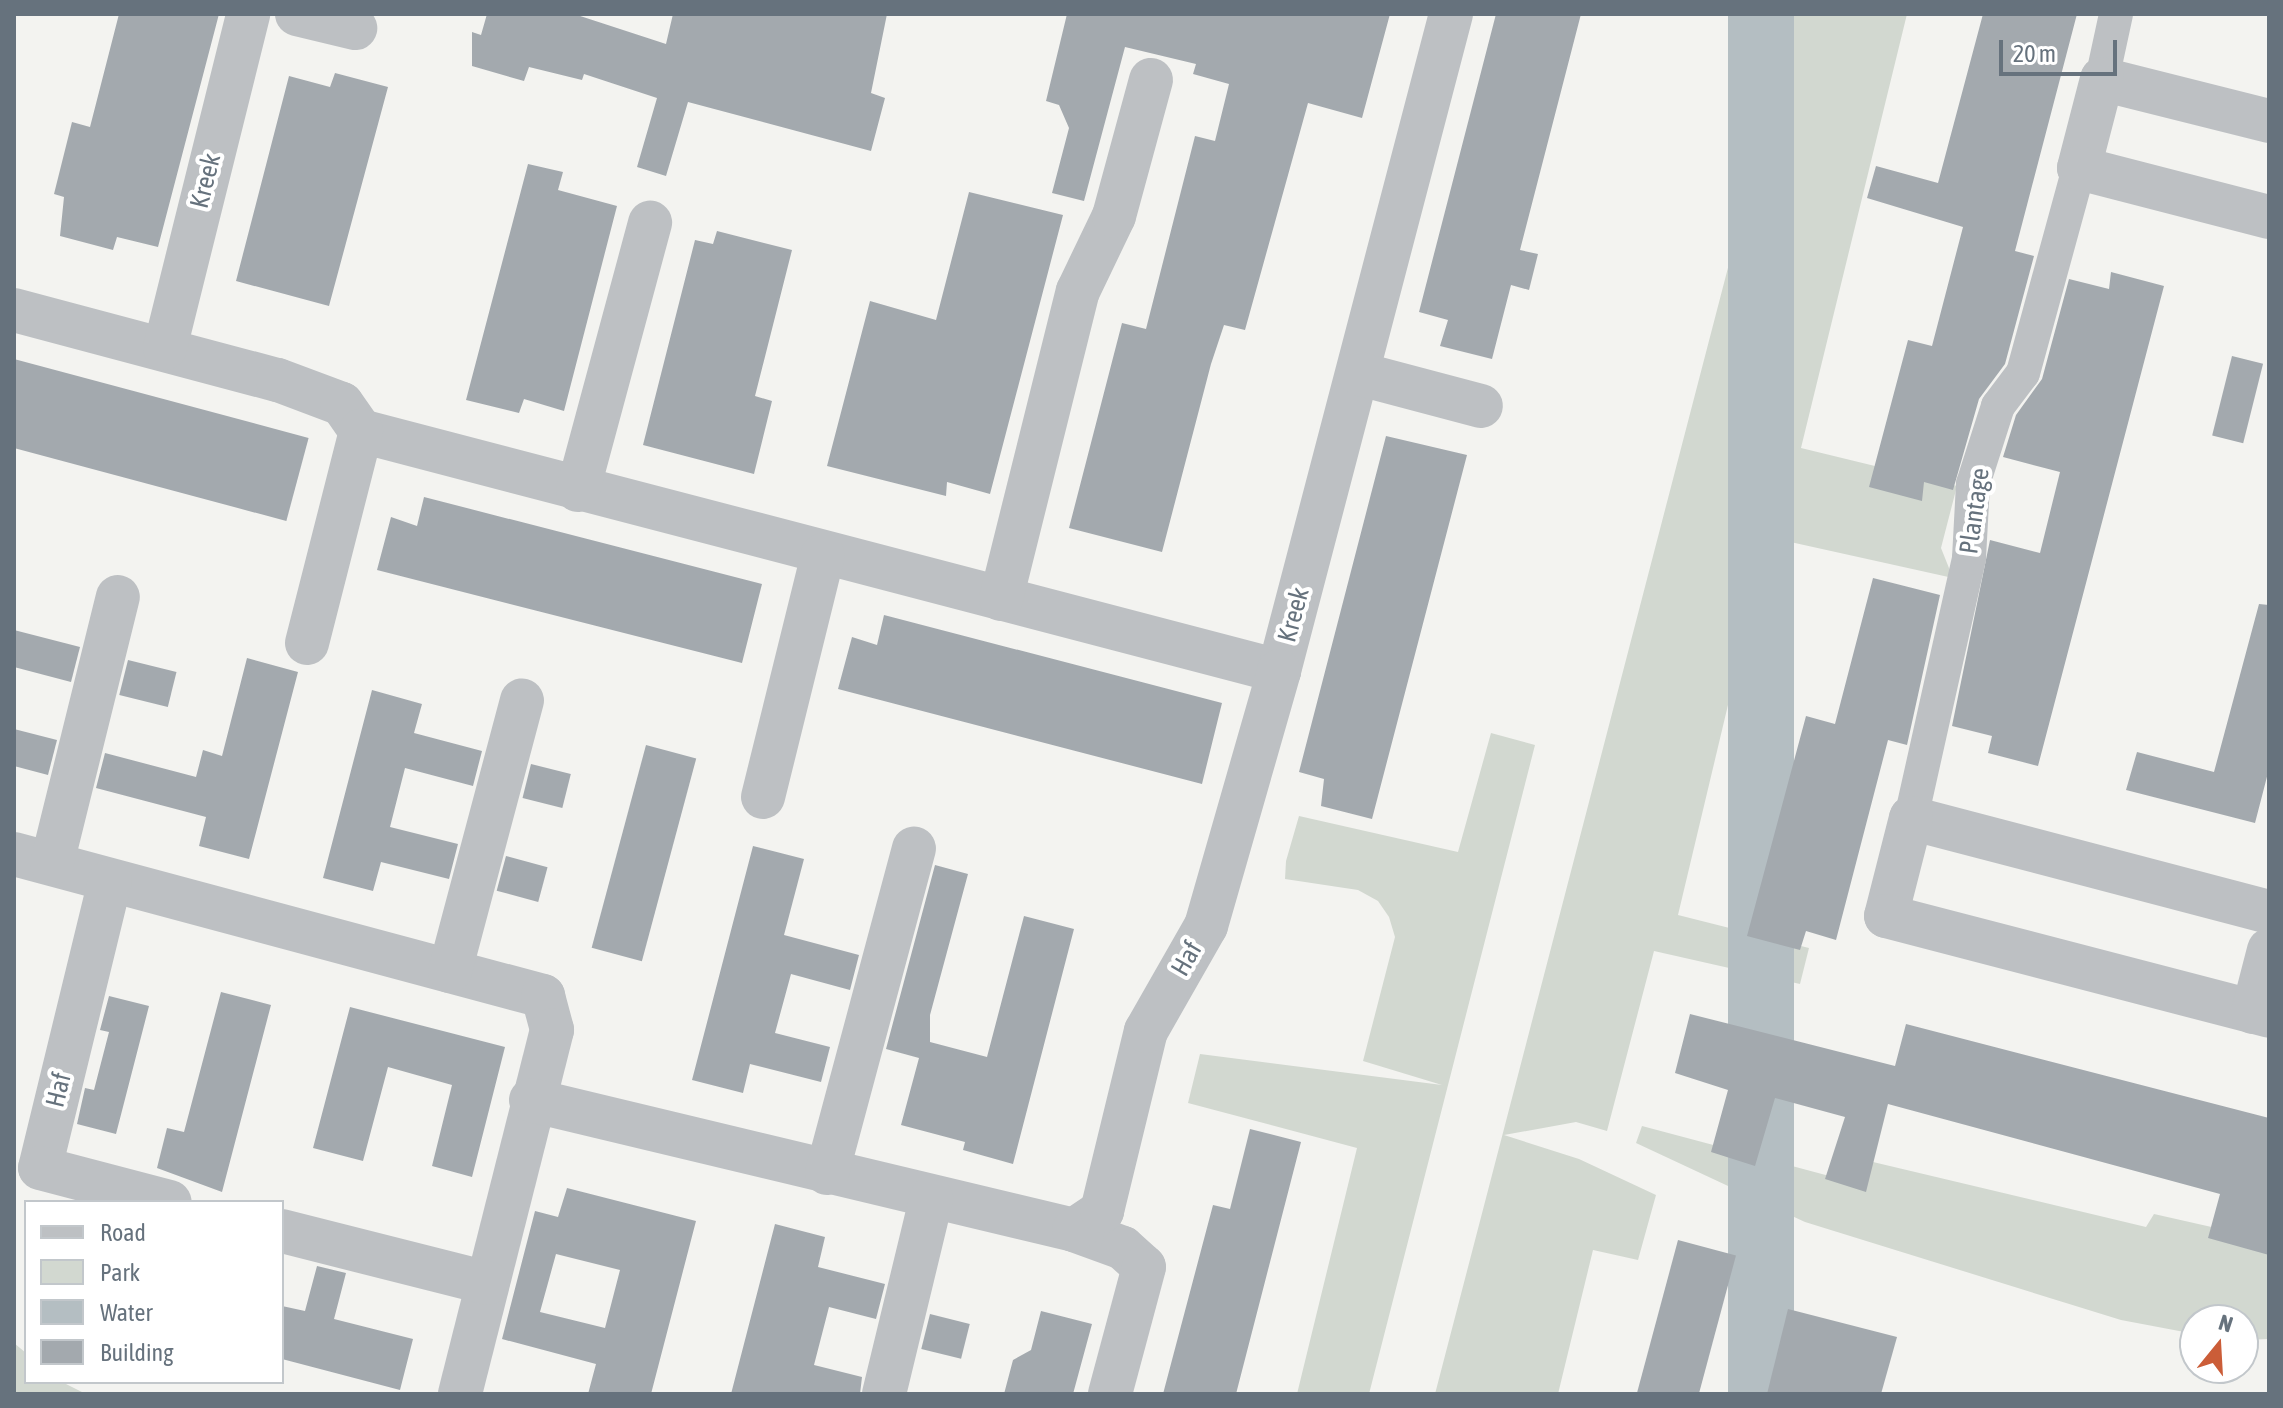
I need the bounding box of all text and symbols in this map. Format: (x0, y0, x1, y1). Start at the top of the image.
scale bar (2003, 24, 2121, 74)
text: 20 m (2013, 40, 2056, 67)
street label: Kreek (184, 150, 228, 212)
street label: Plantage (1954, 466, 1996, 556)
street label: Kreek (1272, 584, 1316, 646)
street label: Haf (1165, 936, 1209, 982)
street label: Haf (40, 1070, 78, 1110)
legend (24, 1200, 284, 1384)
text: Road (100, 1219, 146, 1246)
text: Park (100, 1259, 140, 1286)
text: Water (100, 1299, 153, 1326)
north arrow (2179, 1304, 2259, 1384)
text: N (2216, 1309, 2236, 1337)
text: Building (100, 1339, 173, 1366)

